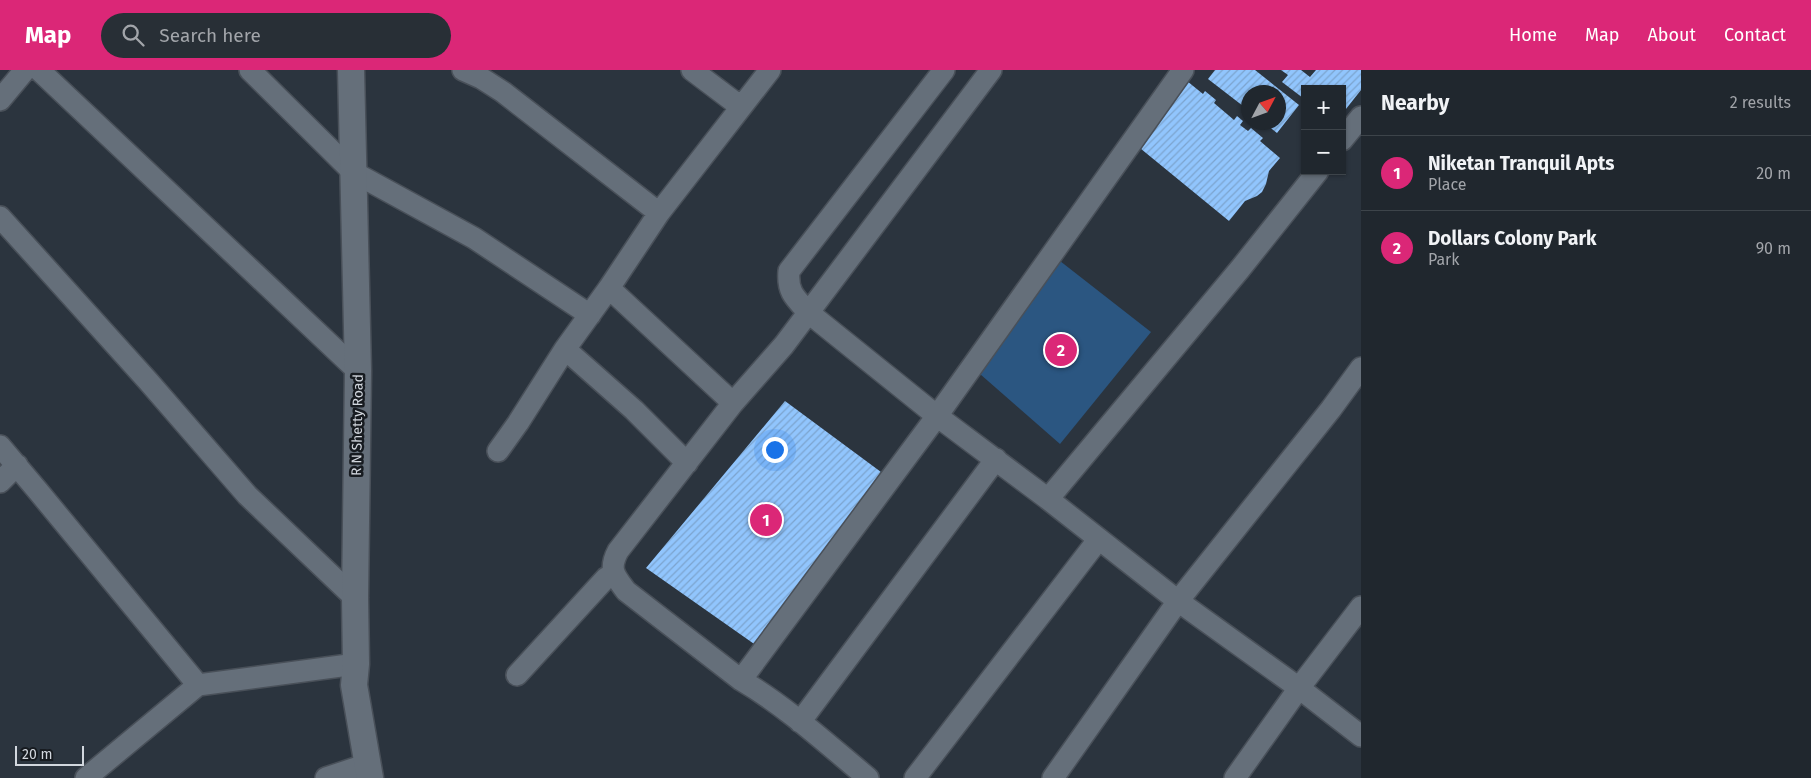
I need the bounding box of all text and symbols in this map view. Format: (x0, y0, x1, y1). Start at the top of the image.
search box (101, 13, 451, 58)
text: Map (25, 21, 71, 49)
icon: search (119, 21, 147, 49)
text: Search here (159, 24, 261, 47)
text: Home (1509, 24, 1557, 46)
text: Map (1585, 24, 1619, 46)
text: About (1647, 24, 1696, 46)
text: Contact (1724, 24, 1786, 46)
north arrow (1241, 85, 1286, 130)
map controls (1301, 85, 1346, 175)
button: + (1301, 85, 1346, 130)
text: Nearby (1381, 90, 1449, 116)
text: 2 results (1730, 93, 1791, 112)
button: − (1301, 130, 1346, 175)
text: Niketan Tranquil Apts (1428, 152, 1615, 175)
text: 1 (1393, 164, 1401, 183)
text: 20 m (1756, 164, 1791, 183)
text: Place (1428, 175, 1467, 194)
text: Dollars Colony Park (1428, 227, 1597, 250)
text: 2 (1393, 239, 1401, 258)
text: 90 m (1756, 239, 1791, 258)
text: Park (1428, 250, 1460, 269)
pin: 2 (1045, 331, 1077, 369)
street label: R N Shetty Road (348, 374, 367, 476)
your location (762, 437, 788, 463)
pin: 1 (750, 501, 782, 539)
scale bar (15, 743, 84, 766)
text: 20 m (22, 746, 52, 763)

